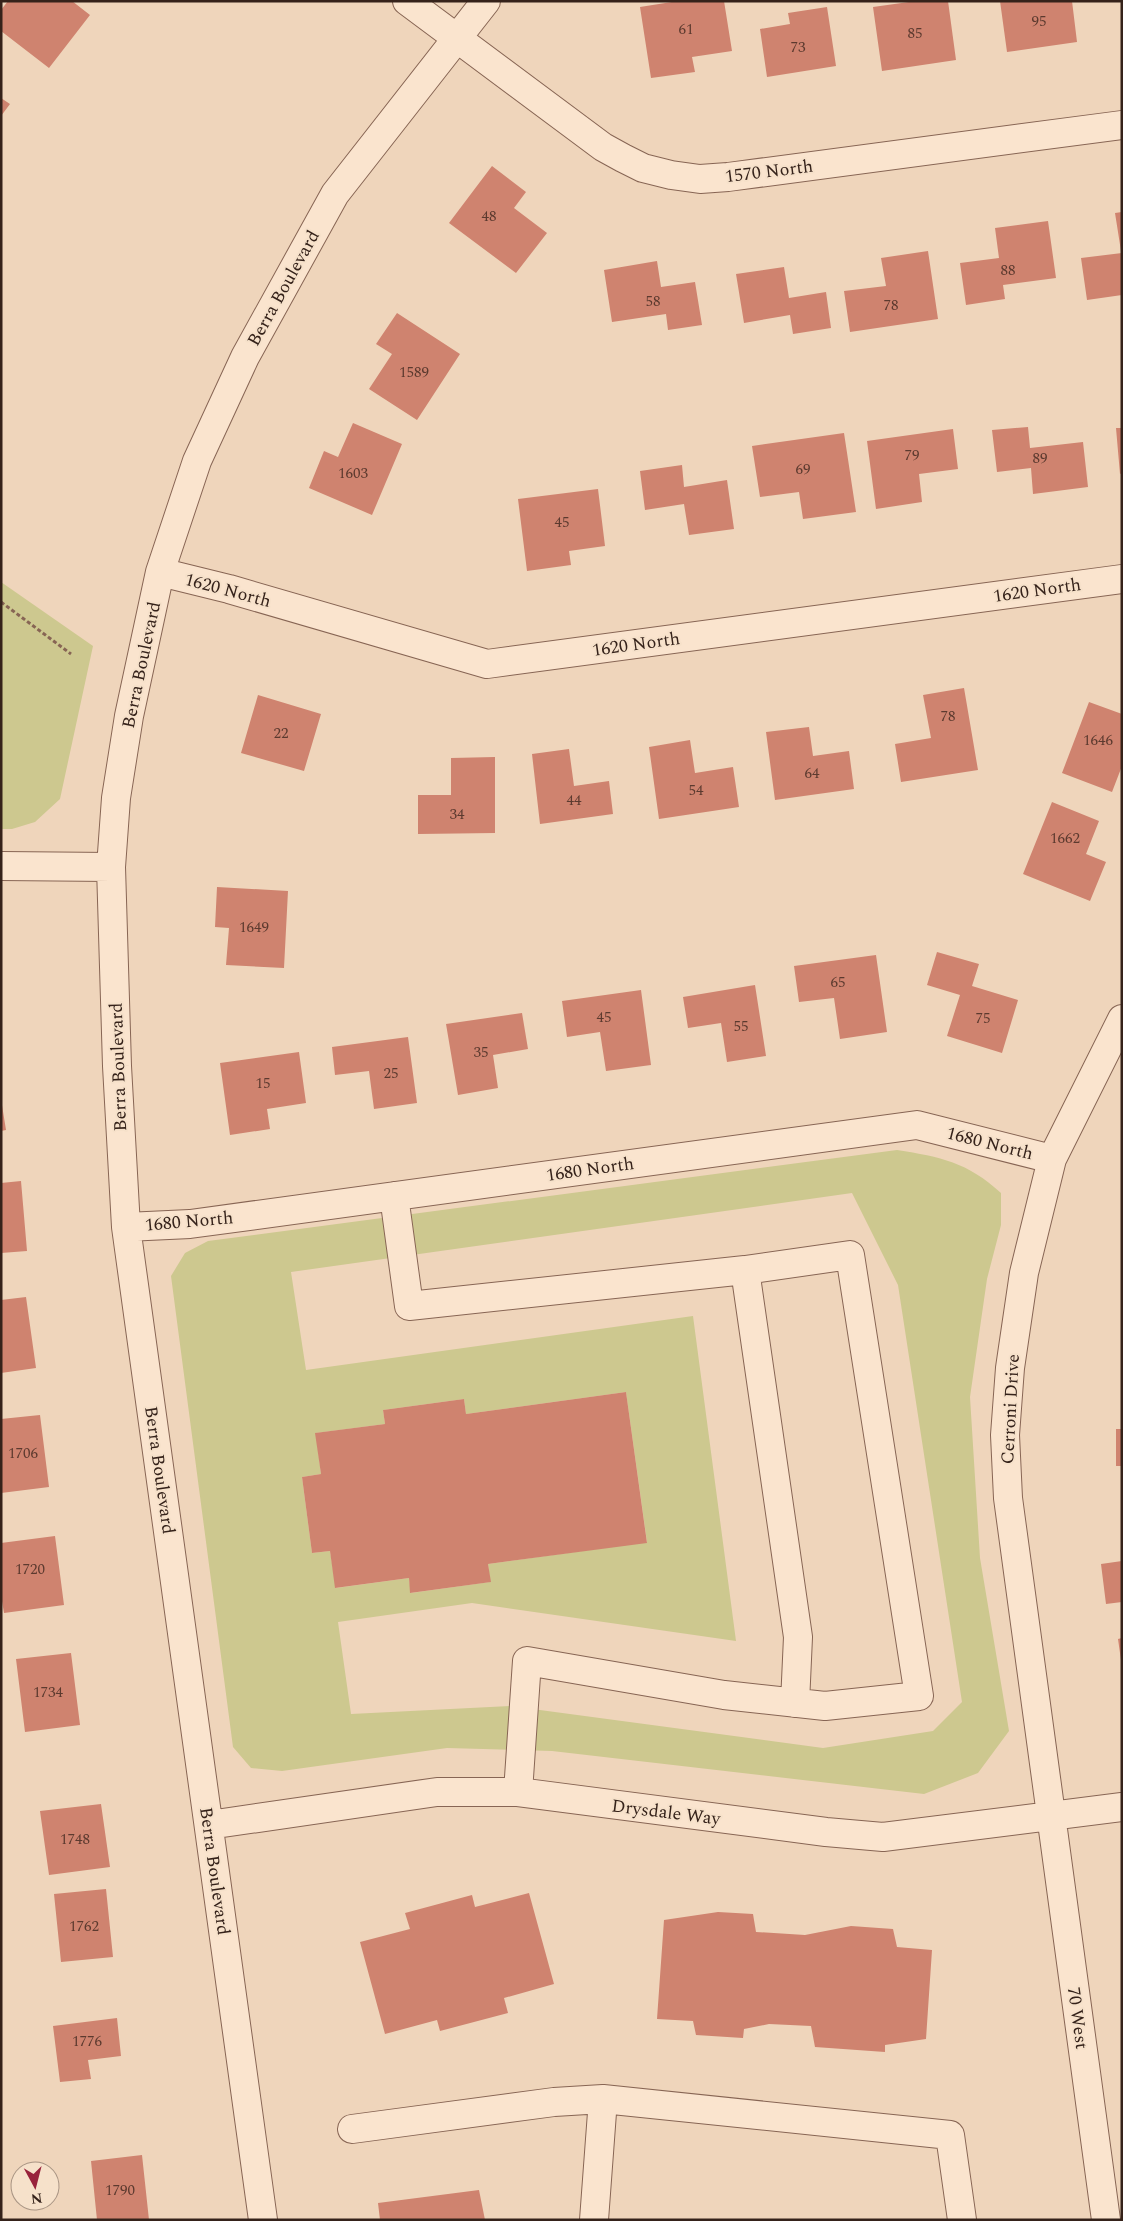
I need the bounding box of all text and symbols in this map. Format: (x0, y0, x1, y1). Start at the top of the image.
house number: 95 (1031, 10, 1047, 33)
house number: 61 (678, 18, 694, 41)
house number: 85 (907, 22, 923, 45)
house number: 73 (790, 36, 806, 59)
street label: 1570 North (723, 153, 815, 190)
house number: 48 (481, 205, 497, 228)
street label: Berra Boulevard (240, 225, 327, 351)
house number: 88 (1000, 259, 1016, 282)
house number: 58 (645, 290, 661, 313)
house number: 78 (883, 294, 899, 317)
house number: 1589 (399, 361, 429, 384)
house number: 79 (904, 444, 920, 467)
house number: 89 (1032, 447, 1048, 470)
house number: 69 (795, 458, 811, 481)
house number: 1603 (338, 462, 368, 485)
house number: 45 (554, 511, 570, 534)
street label: 1620 North (182, 566, 274, 615)
street label: 1620 North (991, 571, 1083, 610)
street label: Berra Boulevard (115, 599, 168, 731)
street label: 1620 North (590, 625, 682, 664)
house number: 78 (940, 705, 956, 728)
house number: 22 (273, 722, 289, 745)
house number: 1646 (1083, 729, 1113, 752)
house number: 64 (804, 762, 820, 785)
house number: 54 (688, 779, 704, 802)
house number: 44 (566, 789, 582, 812)
house number: 34 (449, 803, 465, 826)
house number: 1662 (1050, 827, 1080, 850)
house number: 1649 (239, 916, 269, 939)
house number: 65 (830, 971, 846, 994)
street label: Berra Boulevard (103, 1002, 134, 1132)
house number: 45 (596, 1006, 612, 1029)
house number: 75 (975, 1007, 991, 1030)
house number: 55 (733, 1015, 749, 1038)
house number: 35 (473, 1041, 489, 1064)
house number: 25 (383, 1062, 399, 1085)
house number: 15 (255, 1072, 271, 1095)
street label: 1680 North (944, 1120, 1036, 1167)
street label: 1680 North (544, 1150, 636, 1189)
street label: 1680 North (144, 1204, 234, 1239)
street label: Cerroni Drive (994, 1353, 1027, 1465)
street label: Berra Boulevard (137, 1404, 182, 1536)
house number: 1706 (8, 1442, 38, 1465)
house number: 1720 (15, 1558, 45, 1581)
house number: 1734 (33, 1681, 63, 1704)
street label: Drysdale Way (610, 1792, 723, 1833)
street label: Berra Boulevard (192, 1805, 237, 1937)
house number: 1748 (60, 1828, 90, 1851)
house number: 1762 (69, 1915, 99, 1938)
street label: 70 West (1060, 1985, 1095, 2051)
house number: 1776 (72, 2030, 102, 2053)
north arrow (10, 2161, 60, 2211)
house number: 1790 (105, 2179, 135, 2202)
text: N (30, 2187, 43, 2210)

